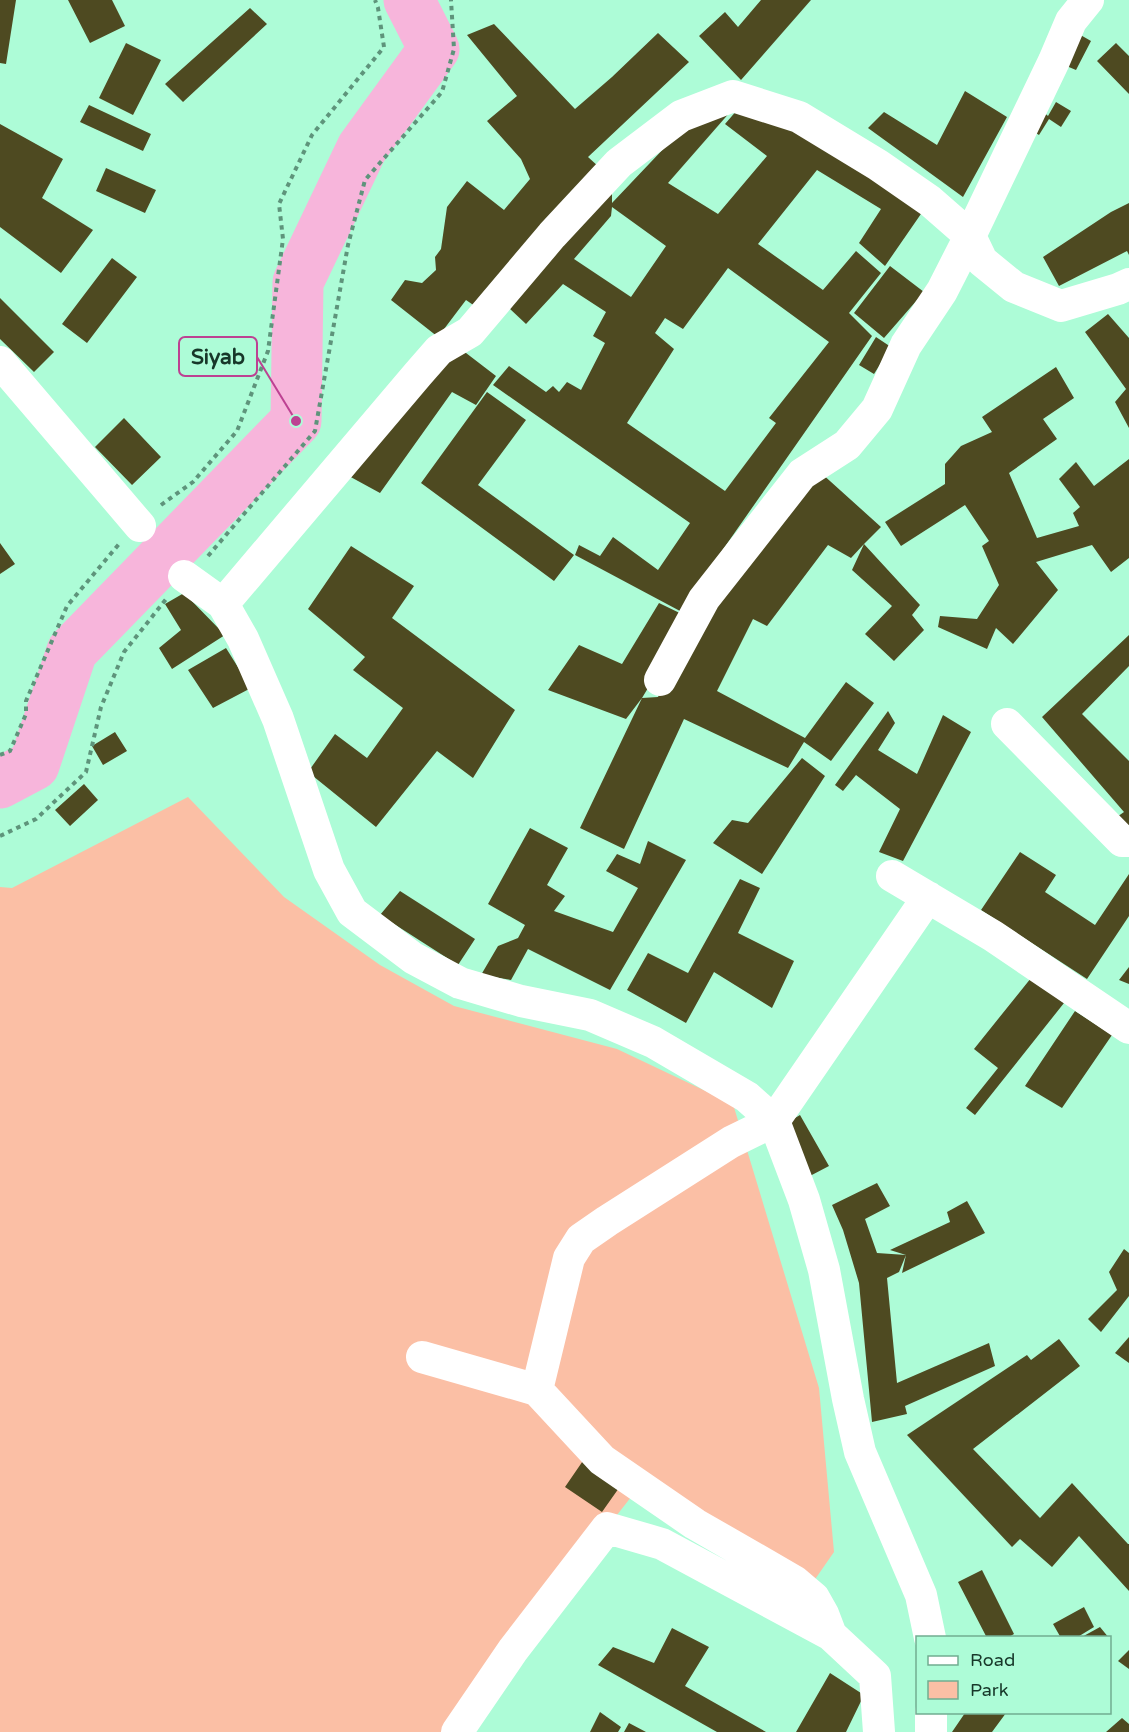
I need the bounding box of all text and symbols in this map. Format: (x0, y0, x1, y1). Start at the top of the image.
callout: Siyab (179, 337, 257, 376)
text: Siyab (191, 345, 245, 370)
legend (916, 1636, 1111, 1714)
text: Road (970, 1649, 1015, 1671)
text: Park (970, 1679, 1009, 1701)

